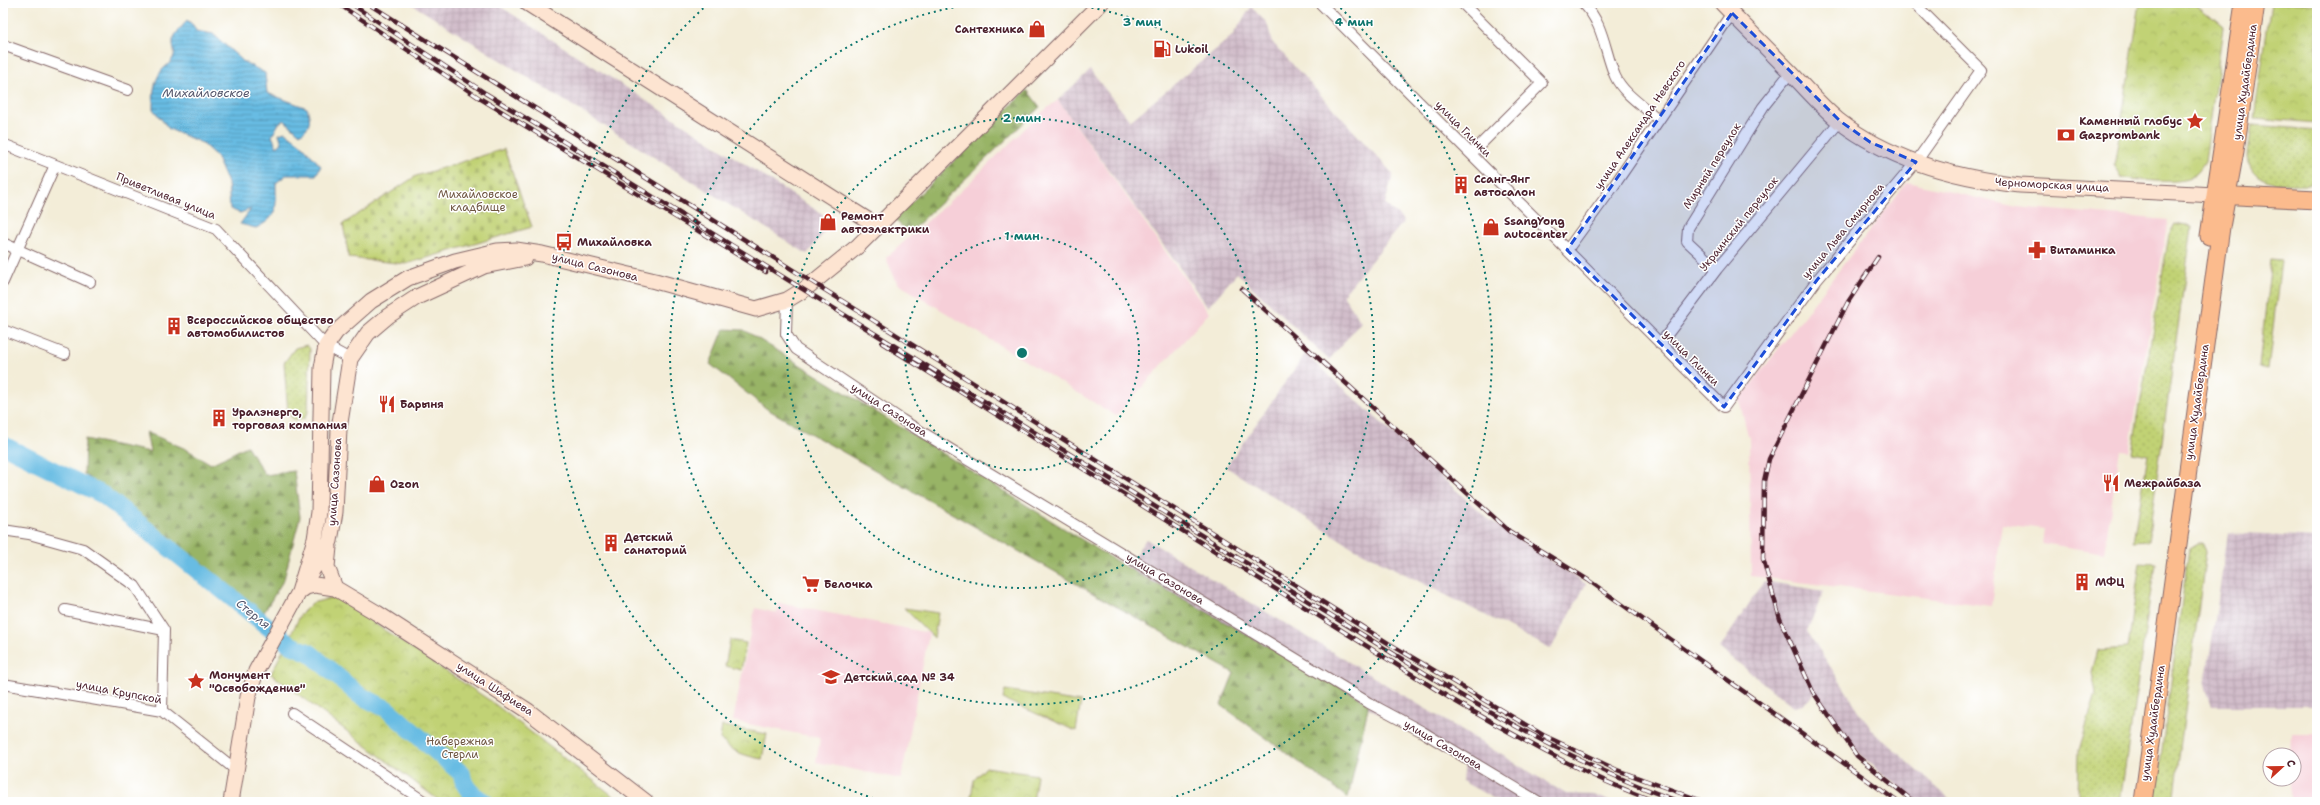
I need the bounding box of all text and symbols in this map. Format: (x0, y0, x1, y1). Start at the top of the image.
text: 3 мин (1123, 14, 1161, 30)
text: 4 мин (1335, 14, 1373, 30)
shop icon: Сантехника (1027, 19, 1047, 39)
place label: Сантехника (955, 22, 1024, 37)
street label: улица Худайбердина (2229, 23, 2261, 141)
fuel station icon: Lukoil (1152, 39, 1172, 59)
place label: Lukoil (1175, 42, 1209, 57)
street label: улица Александра Невского (1591, 57, 1689, 193)
water label: Михайловское (162, 85, 250, 101)
street label: улица Глинки (1432, 98, 1494, 160)
text: 2 мин (1003, 110, 1041, 126)
place icon: Каменный глобус (2185, 111, 2205, 131)
place label: Каменный глобус (2079, 114, 2182, 129)
street label: Мирный переулок (1679, 120, 1745, 212)
bank icon: Gazprombank (2056, 125, 2076, 145)
place label: Gazprombank (2079, 128, 2160, 143)
street label: Приветливая улица (114, 169, 218, 223)
place label: Ссанг-Янг автосалон (1474, 172, 1535, 200)
street label: Украинский переулок (1696, 173, 1782, 275)
building icon: Ссанг-Янг автосалон (1451, 175, 1471, 195)
street label: Черноморская улица (1995, 175, 2110, 195)
street label: улица Льва Смирнова (1799, 180, 1888, 282)
park label: Михайловское кладбище (438, 187, 518, 215)
place label: Ремонт автоэлектрики (841, 209, 930, 237)
shop icon: Ремонт автоэлектрики (818, 212, 838, 232)
place label: SsangYong autocenter (1504, 214, 1568, 242)
shop icon: SsangYong autocenter (1481, 217, 1501, 237)
text: 1 мин (1004, 228, 1040, 244)
bus stop icon: Михайловка (554, 232, 574, 252)
place label: Михайловка (577, 235, 652, 250)
pharmacy icon: Витаминка (2027, 240, 2047, 260)
place label: Витаминка (2050, 243, 2116, 258)
street label: улица Сазонова (550, 249, 640, 285)
place label: Всероссийское общество автомобилистов (187, 313, 334, 341)
building icon: Всероссийское общество автомобилистов (164, 316, 184, 336)
street label: улица Глинки (1660, 327, 1722, 389)
street label: улица Худайбердина (2181, 343, 2213, 461)
centre of rings (1015, 346, 1029, 360)
street label: улица Сазонова (848, 380, 930, 440)
restaurant icon: Барыня (377, 394, 397, 414)
place label: Барыня (400, 397, 444, 412)
place label: Уралэнерго, торговая компания (232, 405, 348, 433)
building icon: Уралэнерго, торговая компания (209, 408, 229, 428)
street label: улица Сазонова (324, 437, 346, 527)
restaurant icon: Межрайбаза (2101, 473, 2121, 493)
shop icon: Ozon (367, 474, 387, 494)
place label: Межрайбаза (2124, 476, 2201, 491)
place label: Ozon (390, 477, 420, 492)
place label: Детский санаторий (624, 530, 687, 558)
building icon: Детский санаторий (601, 533, 621, 553)
street label: улица Сазонова (1123, 550, 1207, 608)
building icon: МФЦ (2072, 572, 2092, 592)
supermarket icon: Белочка (801, 574, 821, 594)
place label: МФЦ (2095, 575, 2124, 590)
place label: Белочка (824, 577, 873, 592)
water label: Стерля (233, 595, 274, 633)
street label: улица Шафиева (454, 659, 536, 719)
street label: улица Худайбердина (2137, 664, 2169, 782)
school or university icon: Детский сад № 34 (821, 667, 841, 687)
place label: Монумент "Освобождение" (209, 668, 306, 696)
place label: Детский сад № 34 (844, 670, 955, 685)
place icon: Монумент "Освобождение" (186, 671, 206, 691)
street label: улица Крупской (75, 676, 163, 708)
street label: улица Сазонова (1401, 716, 1485, 774)
park label: Набережная Стерли (426, 734, 494, 762)
north arrow (2262, 747, 2302, 787)
text: С (2283, 757, 2299, 770)

